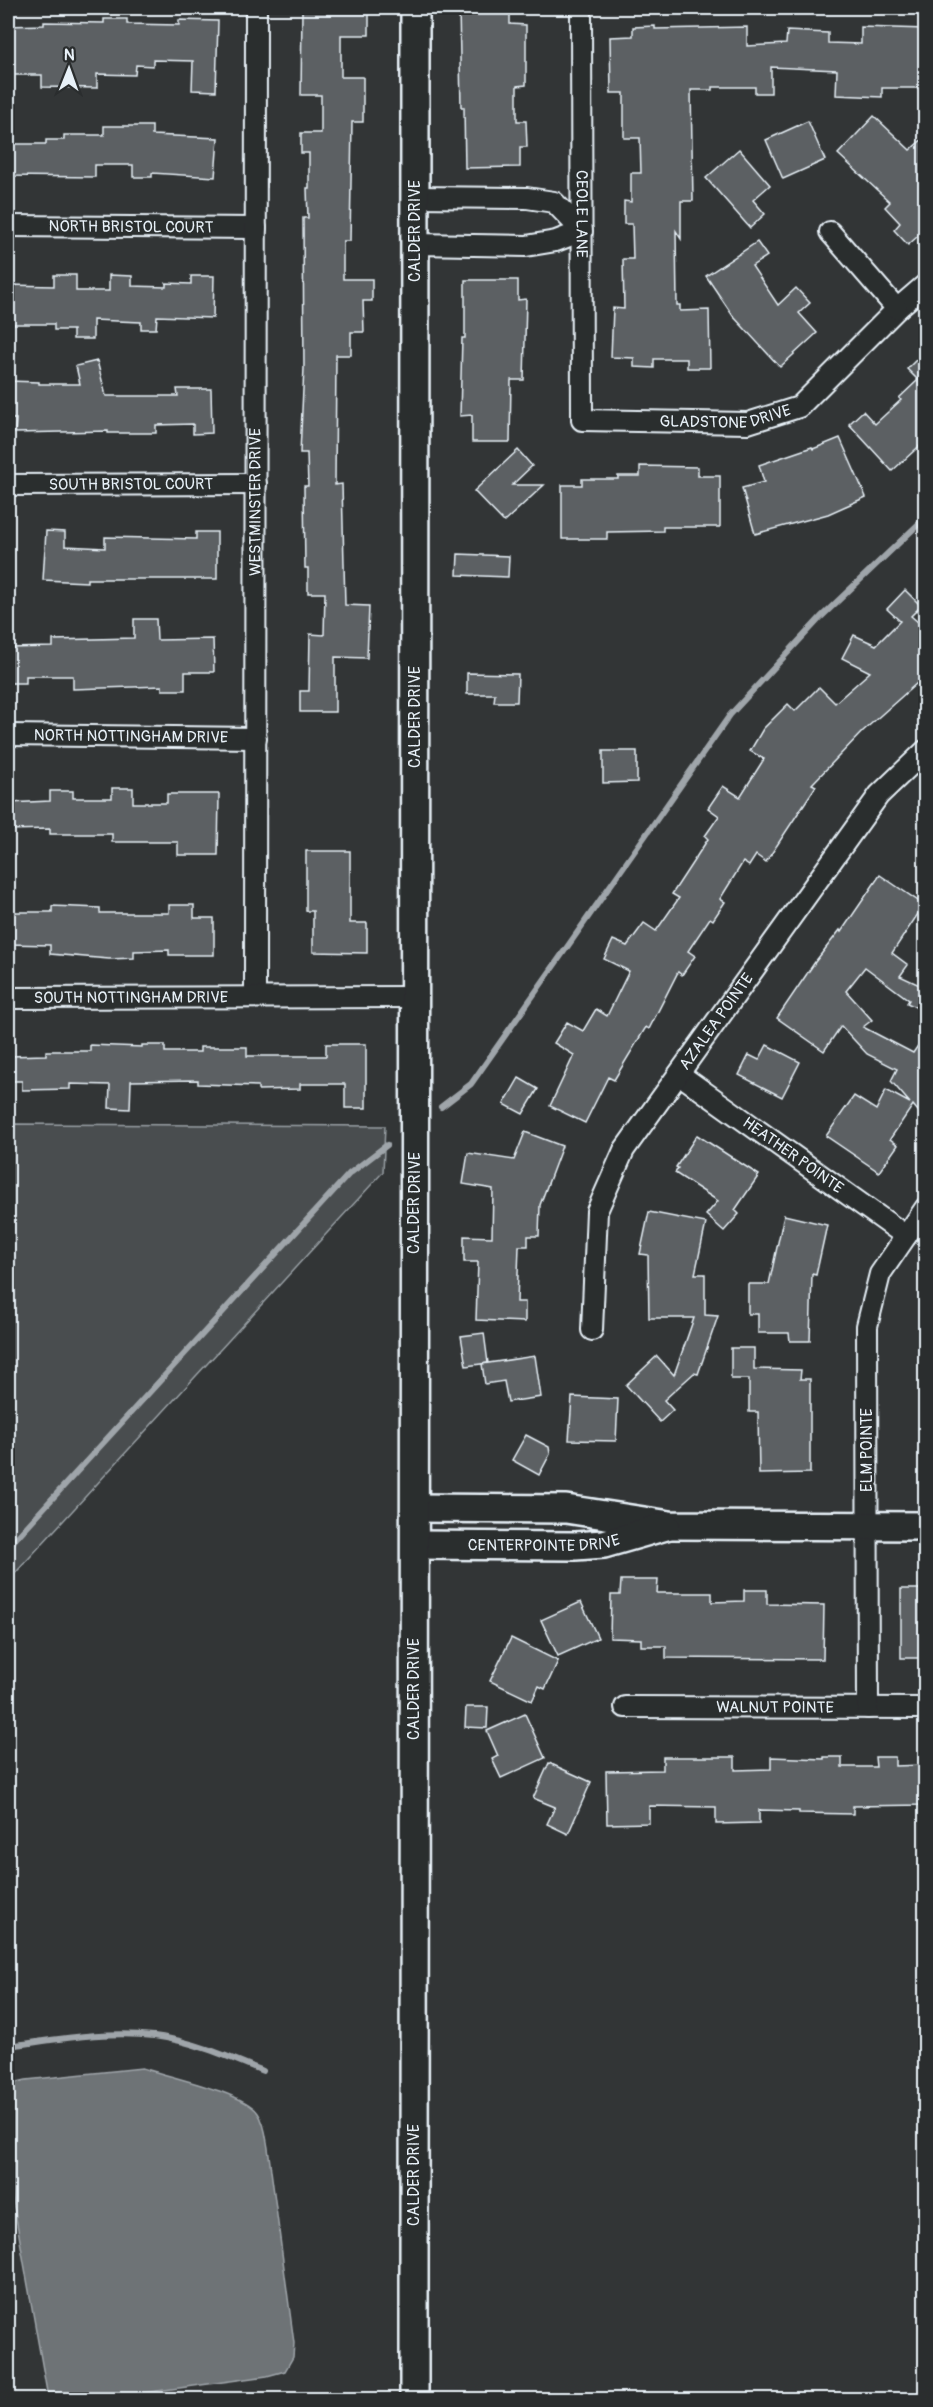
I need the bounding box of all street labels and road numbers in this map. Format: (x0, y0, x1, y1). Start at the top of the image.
street label: CEOLE LANE (571, 170, 592, 258)
street label: CALDER DRIVE (405, 180, 425, 282)
street label: NORTH BRISTOL COURT (49, 216, 214, 238)
street label: GLADSTONE DRIVE (659, 400, 793, 433)
street label: WESTMINSTER DRIVE (245, 428, 266, 576)
street label: SOUTH BRISTOL COURT (49, 474, 213, 495)
street label: CALDER DRIVE (405, 666, 425, 768)
street label: NORTH NOTTINGHAM DRIVE (34, 725, 228, 748)
street label: AZALEA POINTE (675, 969, 758, 1074)
street label: SOUTH NOTTINGHAM DRIVE (34, 987, 228, 1008)
street label: HEATHER POINTE (739, 1113, 847, 1198)
street label: CALDER DRIVE (404, 1152, 425, 1254)
street label: ELM POINTE (857, 1408, 877, 1492)
street label: CENTERPOINTE DRIVE (468, 1530, 622, 1556)
street label: CALDER DRIVE (404, 1638, 424, 1740)
street label: WALNUT POINTE (716, 1697, 834, 1718)
street label: CALDER DRIVE (404, 2124, 424, 2226)

